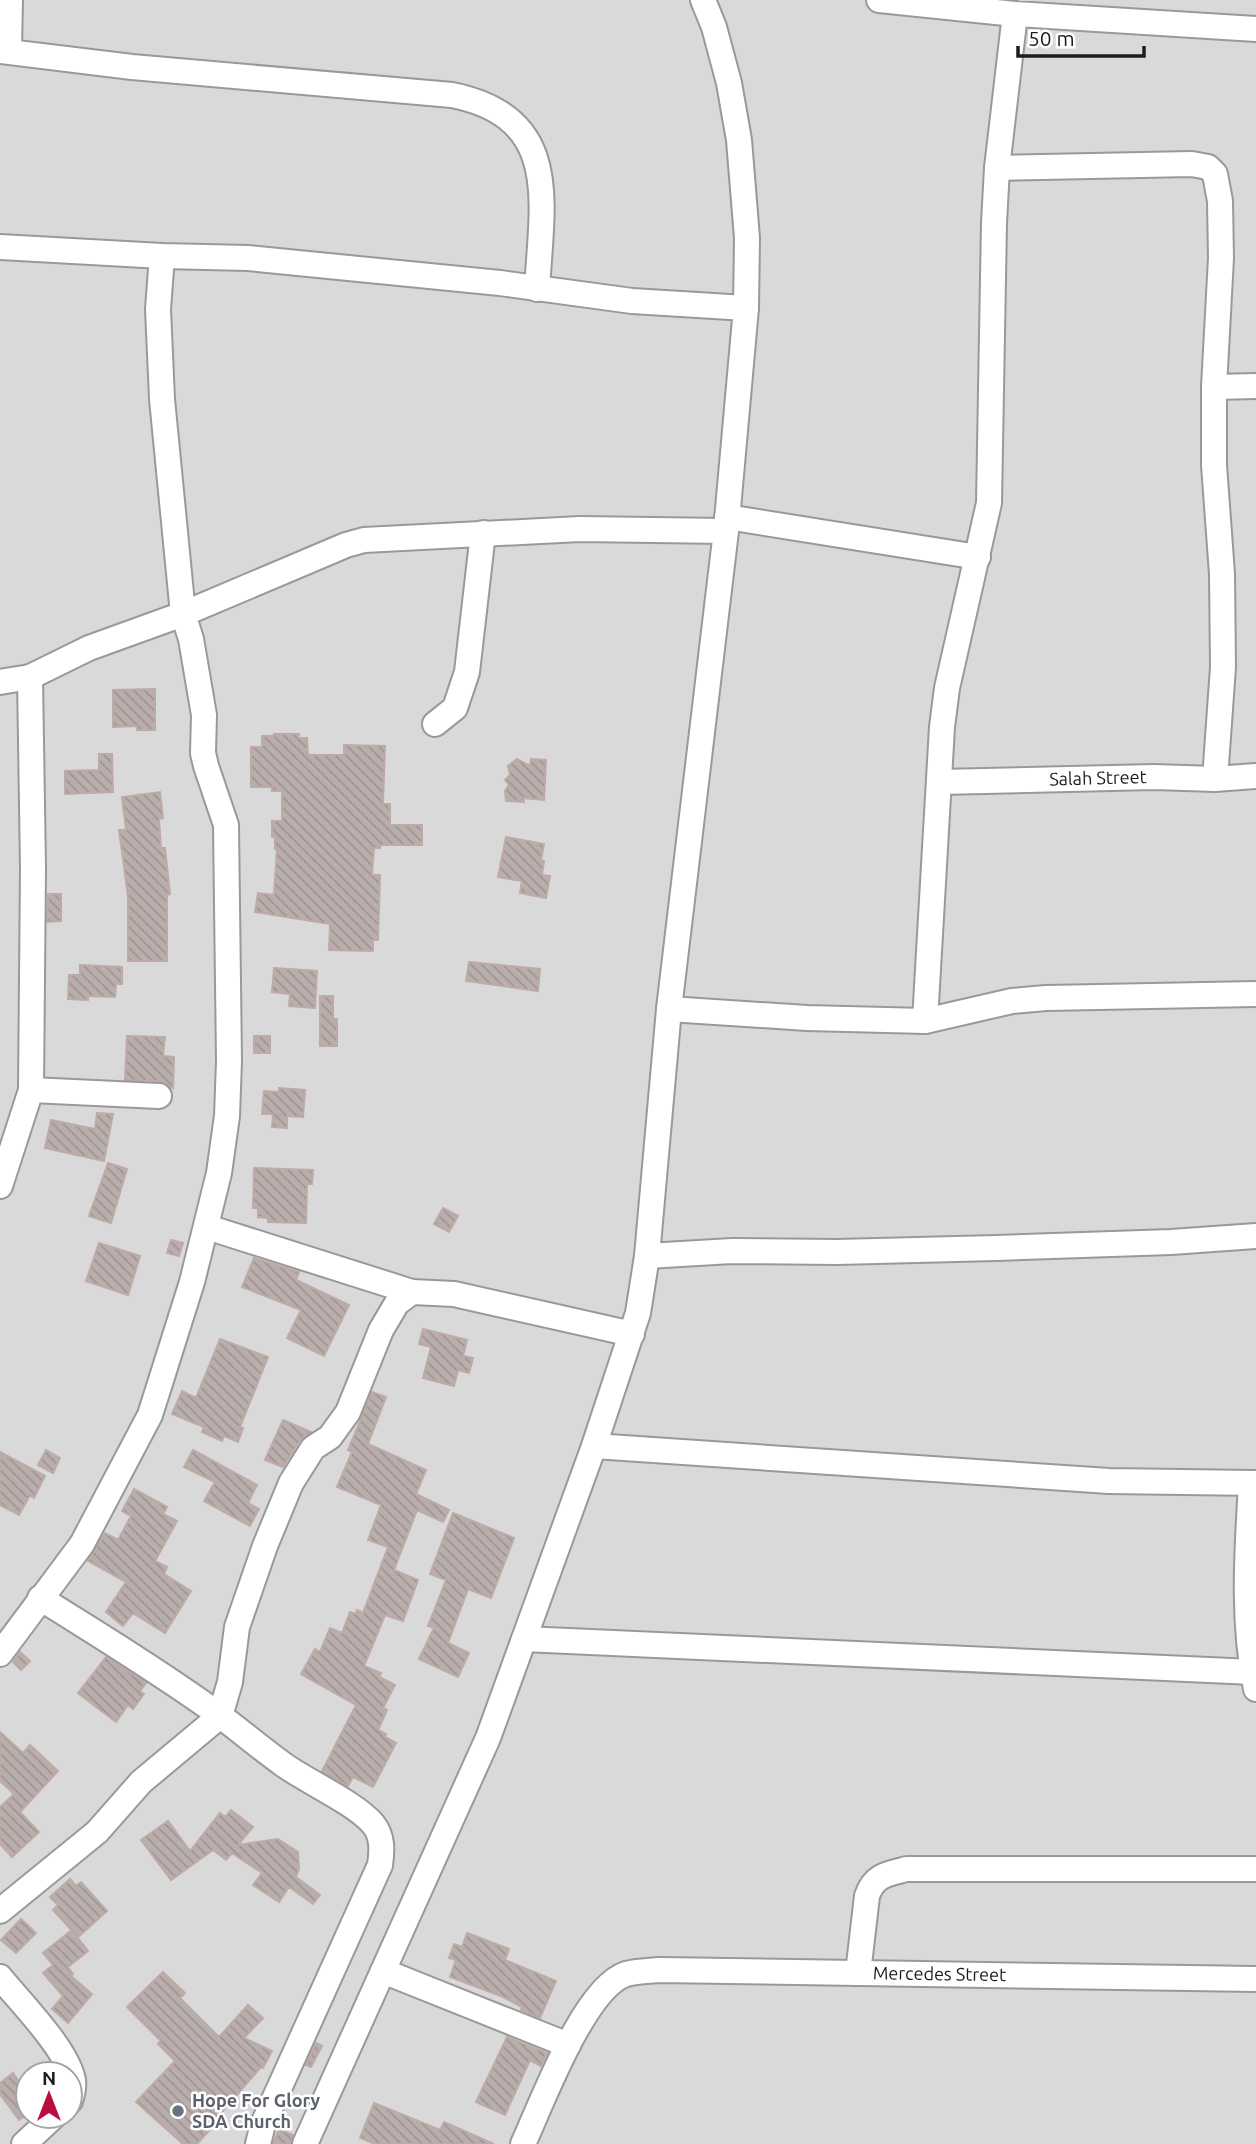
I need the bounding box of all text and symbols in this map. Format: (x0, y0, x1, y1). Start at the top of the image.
scale bar (1018, 14, 1144, 58)
text: 50 m (1028, 26, 1075, 50)
street label: Salah Street (1049, 766, 1147, 788)
street label: Mercedes Street (873, 1962, 1006, 1984)
north arrow (14, 2060, 84, 2130)
text: N (42, 2067, 56, 2089)
place label: Hope For Glory SDA Church (192, 2090, 320, 2131)
marker: Hope For Glory SDA Church (170, 2103, 186, 2119)

